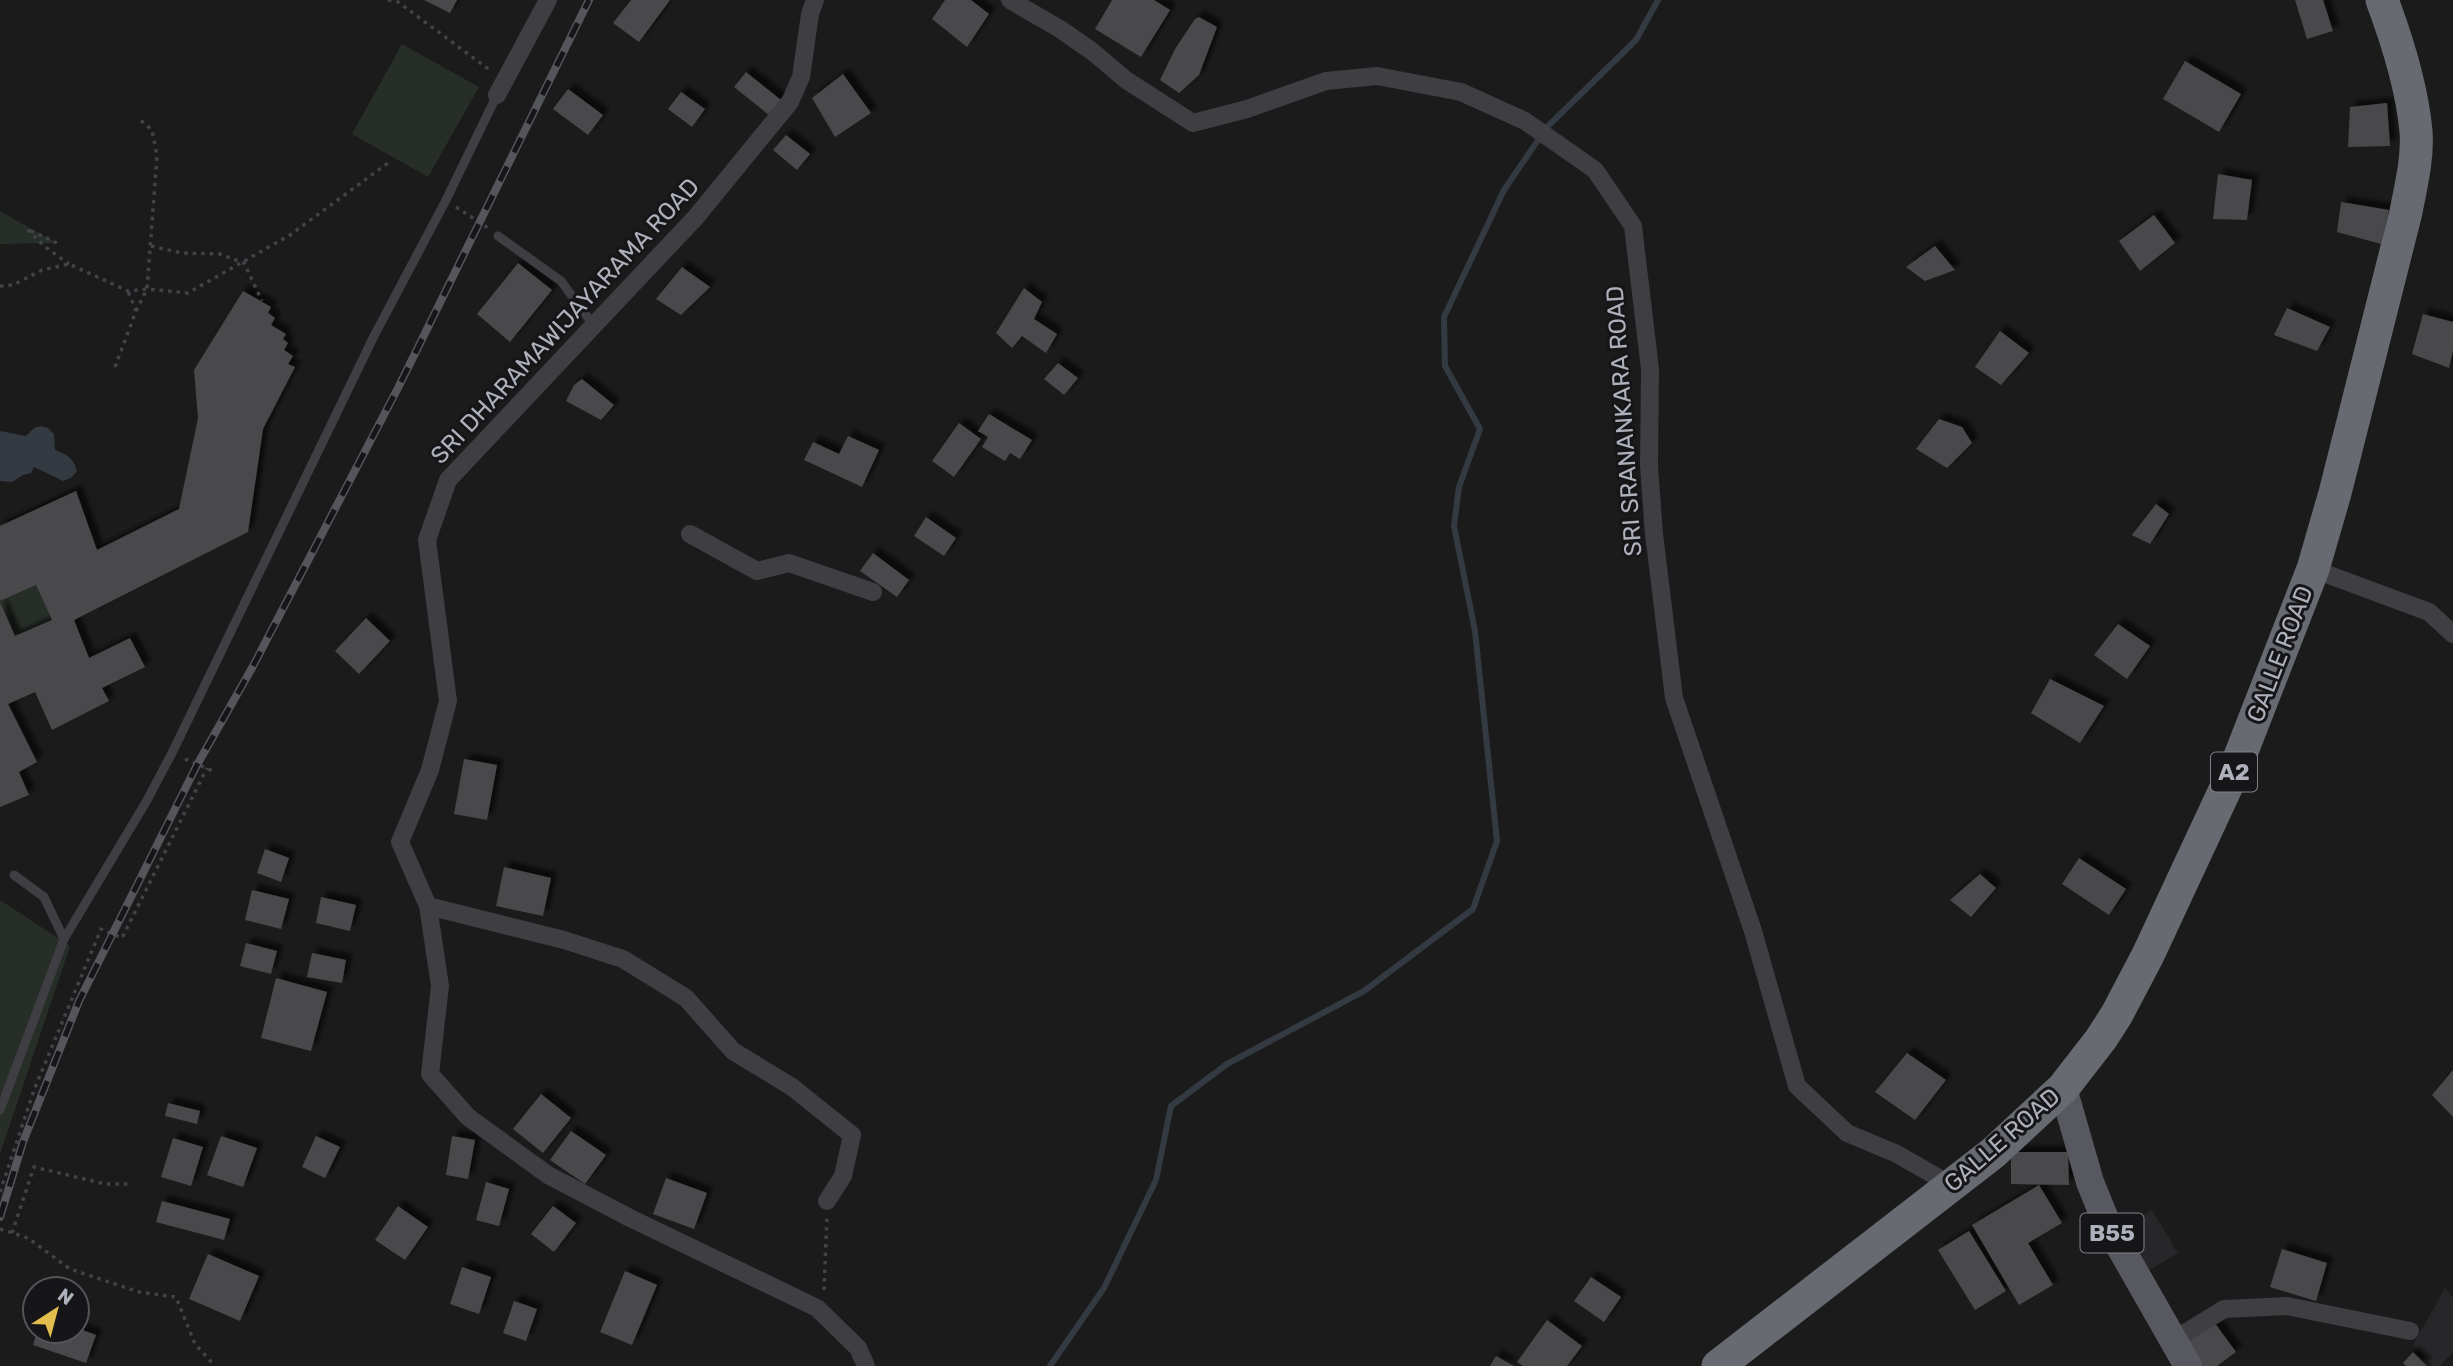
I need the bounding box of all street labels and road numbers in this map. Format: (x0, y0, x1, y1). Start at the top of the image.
street label: SRI DHARAMAWIJAYARAMA ROAD (425, 172, 705, 470)
street label: SRI SRANANKARA ROAD (1601, 285, 1647, 557)
street label: GALLE ROAD (2241, 582, 2319, 726)
road number: A2 (2211, 752, 2257, 792)
street label: GALLE ROAD (1939, 1082, 2065, 1198)
road number: B55 (2080, 1214, 2144, 1252)

